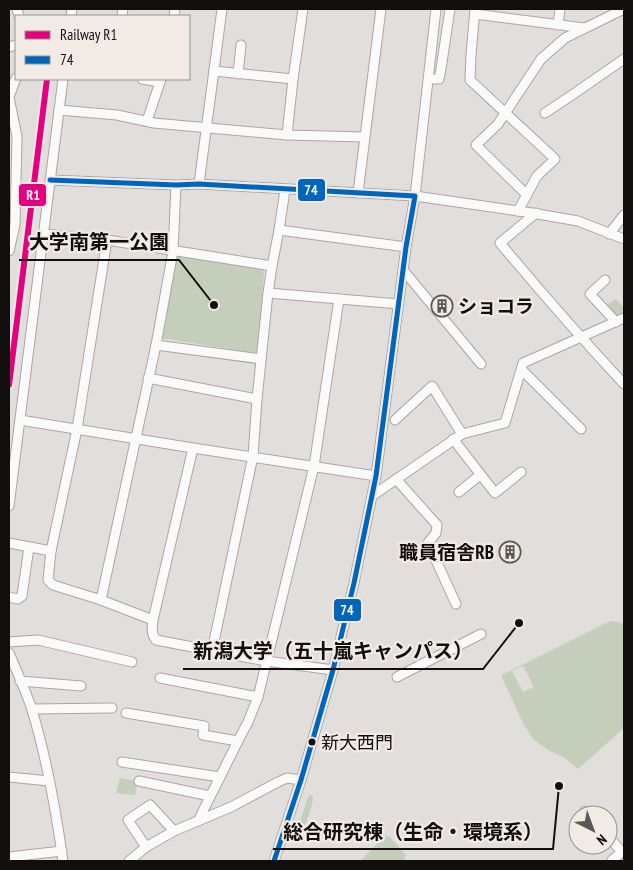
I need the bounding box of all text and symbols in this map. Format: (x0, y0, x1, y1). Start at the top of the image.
legend (15, 15, 190, 80)
text: Railway R1 (60, 25, 117, 44)
text: 74 (60, 50, 74, 69)
line badge: 74 (297, 178, 326, 202)
text: 74 (304, 181, 318, 199)
line badge: R1 (18, 183, 47, 207)
text: R1 (26, 186, 40, 204)
callout: 大学南第一公園 (19, 225, 179, 260)
text: 大学南第一公園 (29, 229, 169, 255)
building icon: ショコラ (430, 294, 454, 318)
place label: ショコラ (458, 294, 534, 318)
place label: 職員宿舎RB (399, 540, 494, 564)
building icon: 職員宿舎RB (498, 540, 522, 564)
line badge: 74 (333, 598, 362, 622)
text: 74 (340, 601, 354, 619)
callout: 新潟大学（五十嵐キャンパス） (183, 634, 483, 669)
text: 新潟大学（五十嵐キャンパス） (193, 638, 473, 664)
place label: 新大西門 (321, 731, 393, 754)
marker: 新大西門 (307, 737, 317, 747)
north arrow (568, 805, 618, 855)
callout: 総合研究棟（生命・環境系） (273, 814, 553, 849)
text: 総合研究棟（生命・環境系） (283, 819, 543, 845)
text: N (593, 830, 611, 849)

